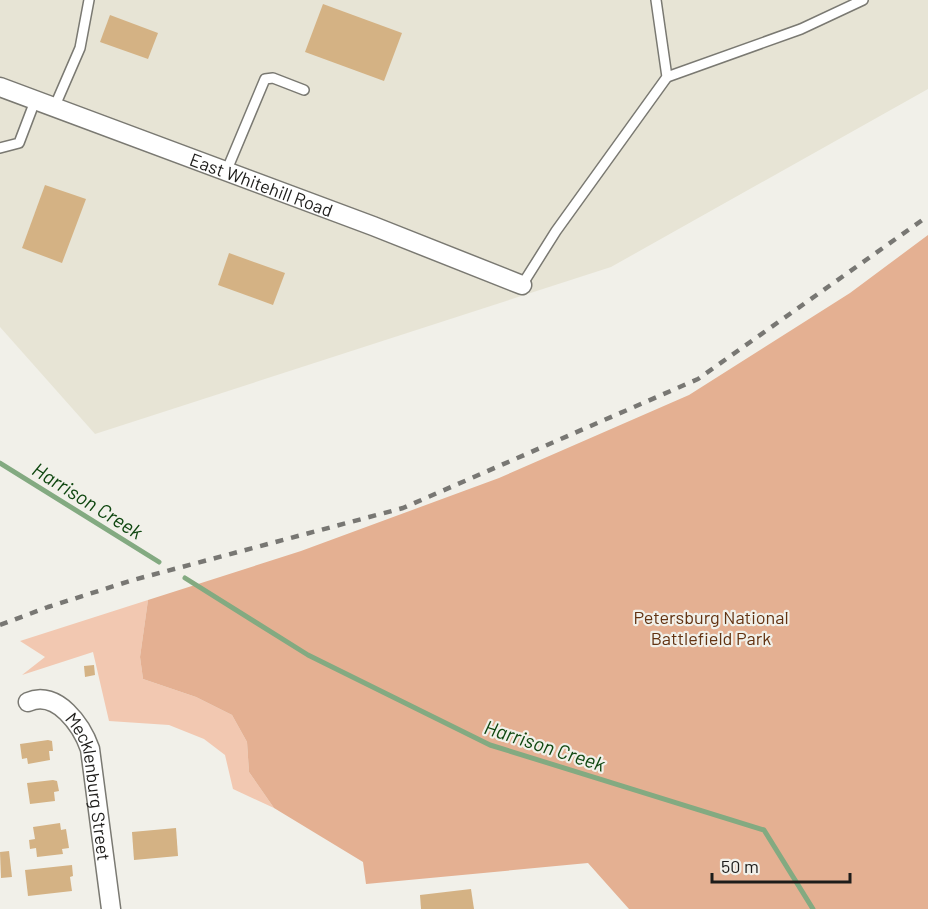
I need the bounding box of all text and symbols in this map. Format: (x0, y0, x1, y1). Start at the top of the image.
street label: East Whitehill Road (187, 148, 336, 221)
water label: Harrison Creek (28, 457, 148, 544)
park label: Petersburg National Battlefield Park (633, 606, 789, 649)
street label: Mecklenburg Street (61, 708, 116, 862)
water label: Harrison Creek (481, 714, 609, 776)
scale bar (712, 846, 850, 884)
text: 50 m (721, 855, 759, 877)

